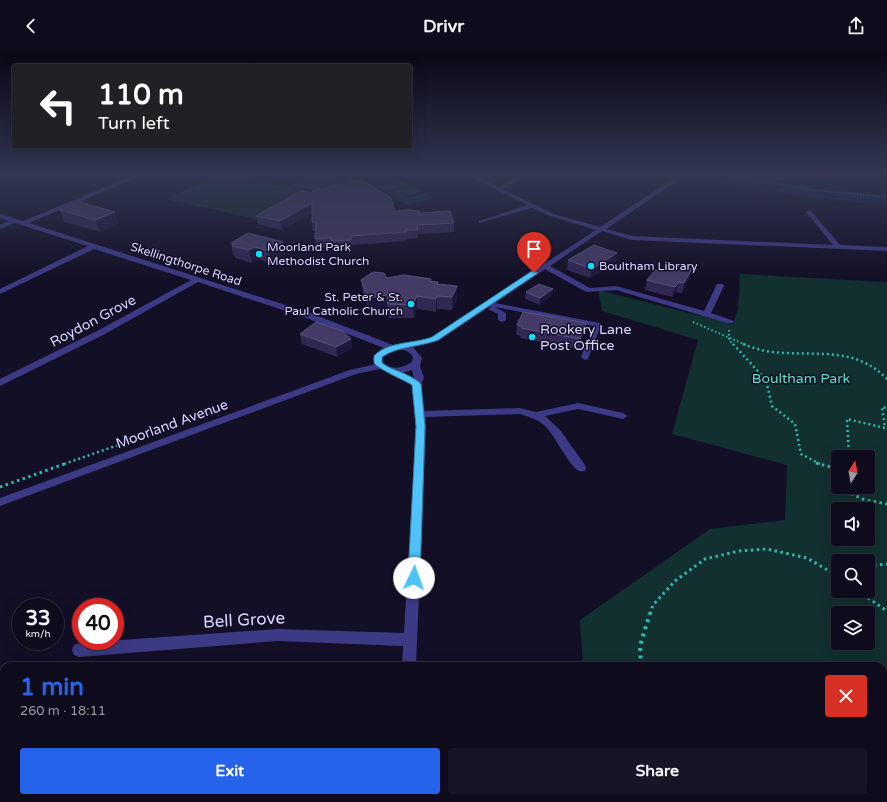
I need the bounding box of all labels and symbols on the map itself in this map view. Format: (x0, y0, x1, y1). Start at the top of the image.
pin (517, 232, 551, 273)
street label: Skellingthorpe Road (129, 239, 243, 289)
place label: Moorland Park Methodist Church (267, 240, 369, 268)
marker: Moorland Park Methodist Church (254, 249, 264, 259)
place label: Boultham Library (599, 259, 698, 273)
marker: Boultham Library (586, 261, 596, 271)
place label: St. Peter & St. Paul Catholic Church (284, 290, 403, 318)
street label: Roydon Grove (47, 291, 139, 351)
marker: St. Peter & St. Paul Catholic Church (406, 299, 416, 309)
place label: Rookery Lane Post Office (540, 321, 631, 354)
marker: Rookery Lane Post Office (527, 332, 537, 342)
park label: Boultham Park (752, 370, 851, 387)
street label: Moorland Avenue (114, 396, 230, 452)
north arrow (831, 450, 875, 494)
position arrow (393, 557, 435, 599)
speed limit sign: 40 (72, 598, 124, 650)
street label: Bell Grove (202, 607, 286, 633)

